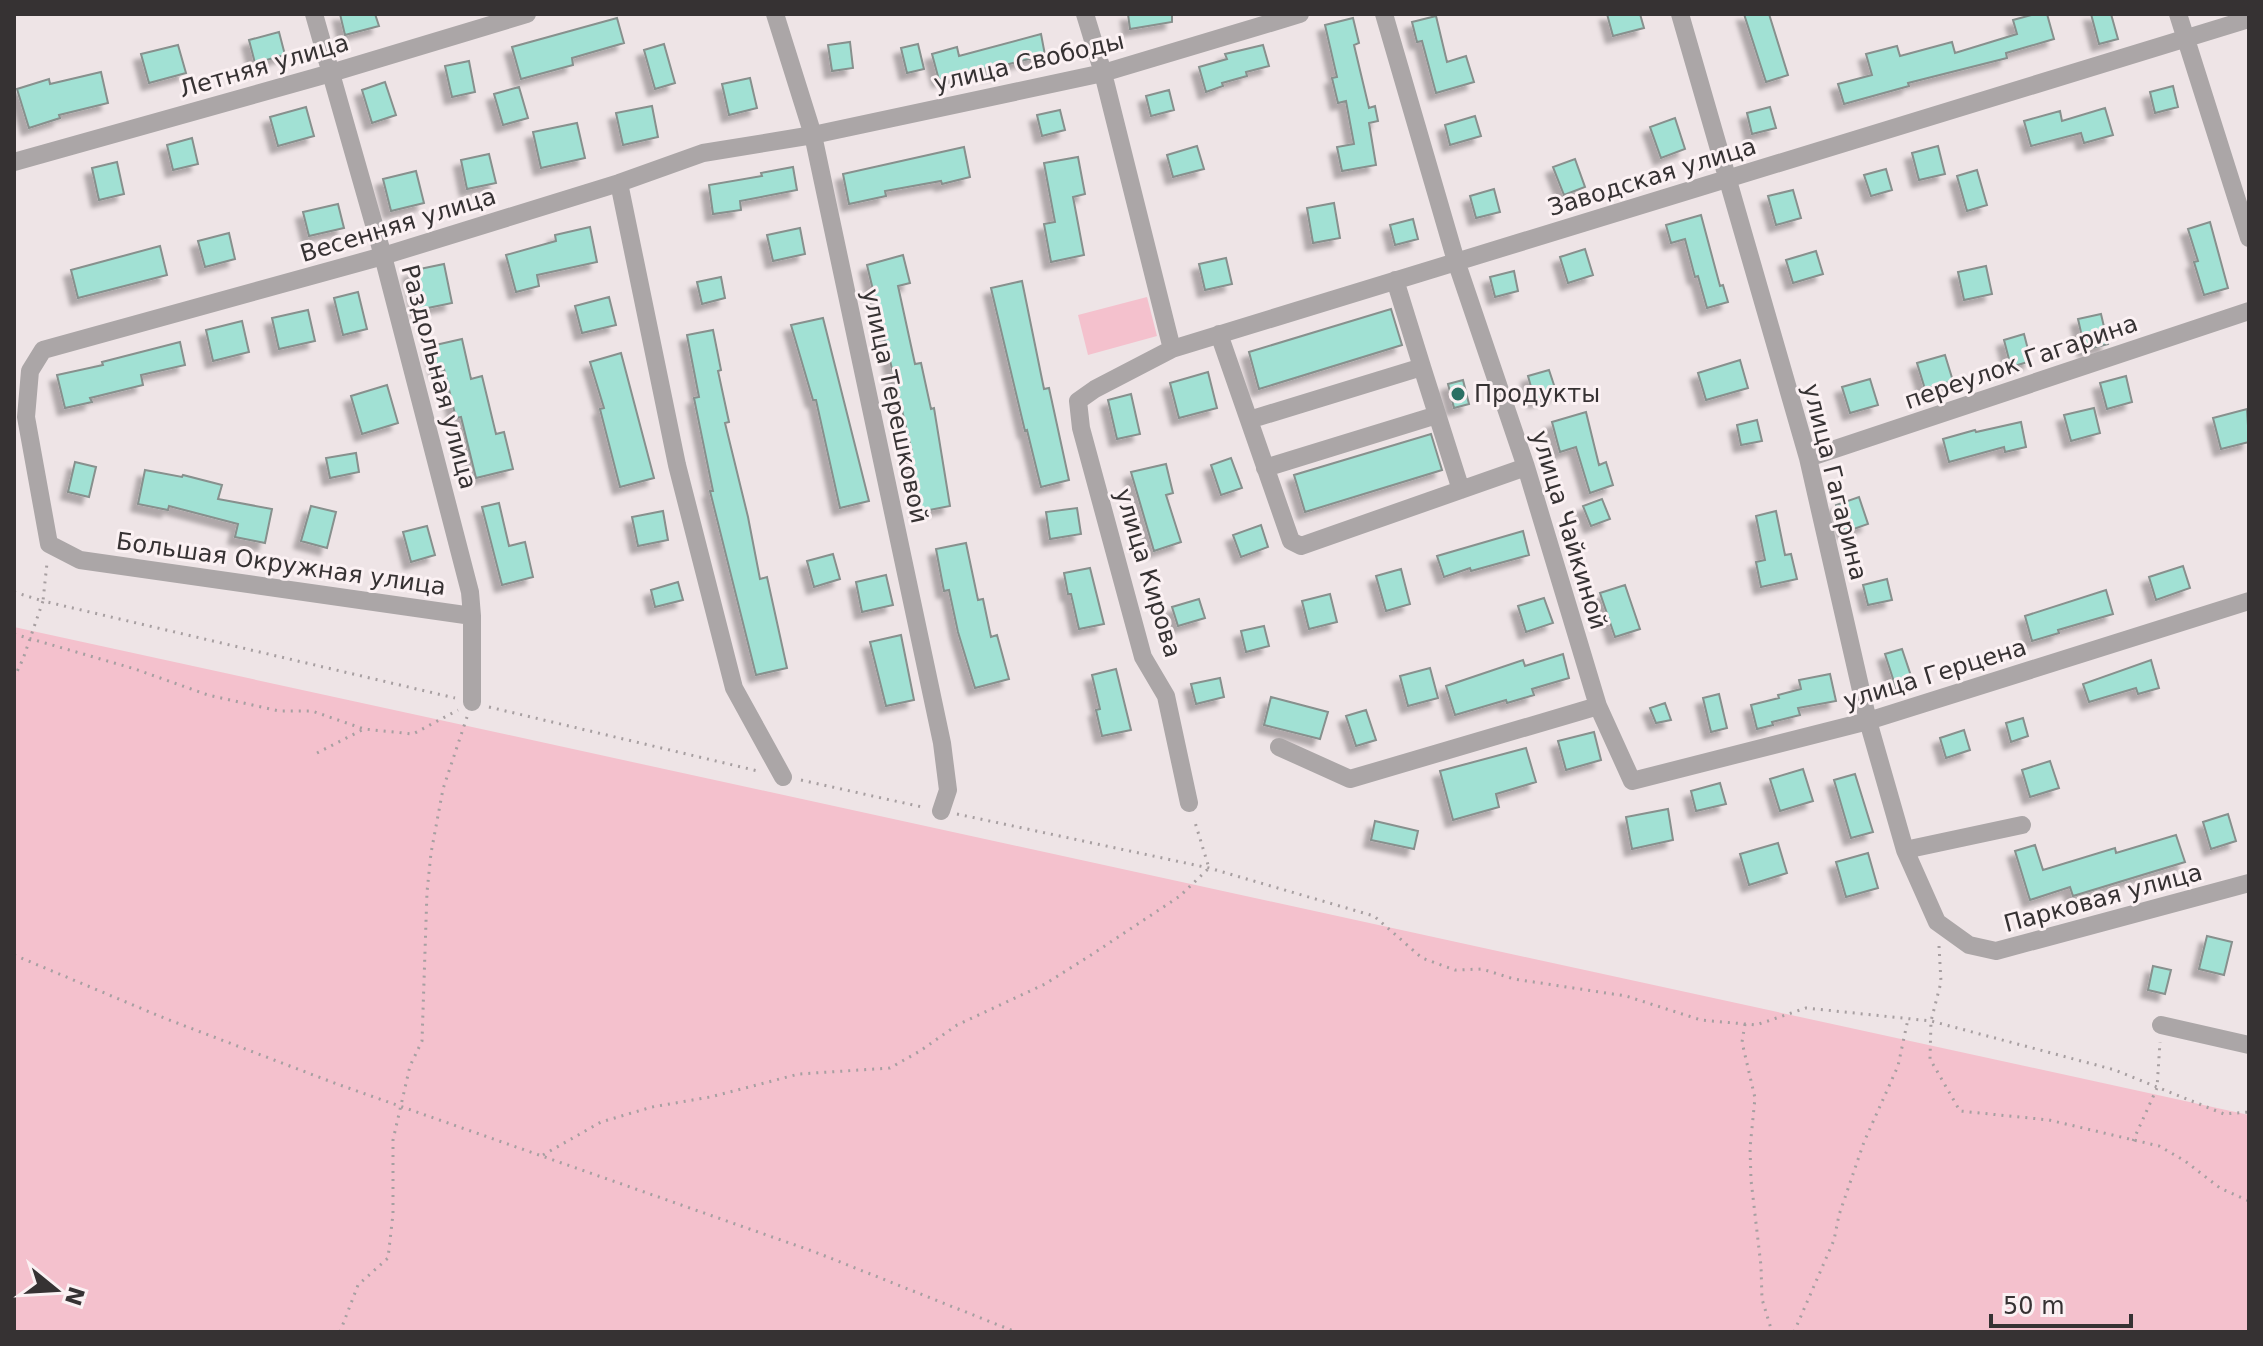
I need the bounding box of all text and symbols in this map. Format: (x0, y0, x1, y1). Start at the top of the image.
street label: улица Свободы (931, 26, 1127, 98)
street label: Летняя улица (176, 28, 352, 104)
street label: Заводская улица (1545, 132, 1759, 222)
street label: Весенняя улица (297, 182, 499, 268)
street label: Раздольная улица (396, 262, 482, 492)
street label: улица Терешковой (856, 286, 934, 526)
street label: переулок Гагарина (1901, 309, 2141, 415)
place label: Продукты (1474, 380, 1600, 408)
street label: улица Гагарина (1797, 381, 1873, 583)
marker: Продукты (1449, 385, 1467, 403)
street label: улица Чайкиной (1525, 427, 1613, 633)
street label: улица Кирова (1109, 485, 1187, 661)
street label: Большая Окружная улица (114, 527, 448, 601)
street label: улица Герцена (1840, 633, 2030, 715)
street label: Парковая улица (2001, 858, 2205, 938)
north arrow (16, 1250, 96, 1330)
scale bar (1991, 1278, 2131, 1328)
text: N (60, 1283, 89, 1309)
text: 50 m (2003, 1292, 2065, 1320)

